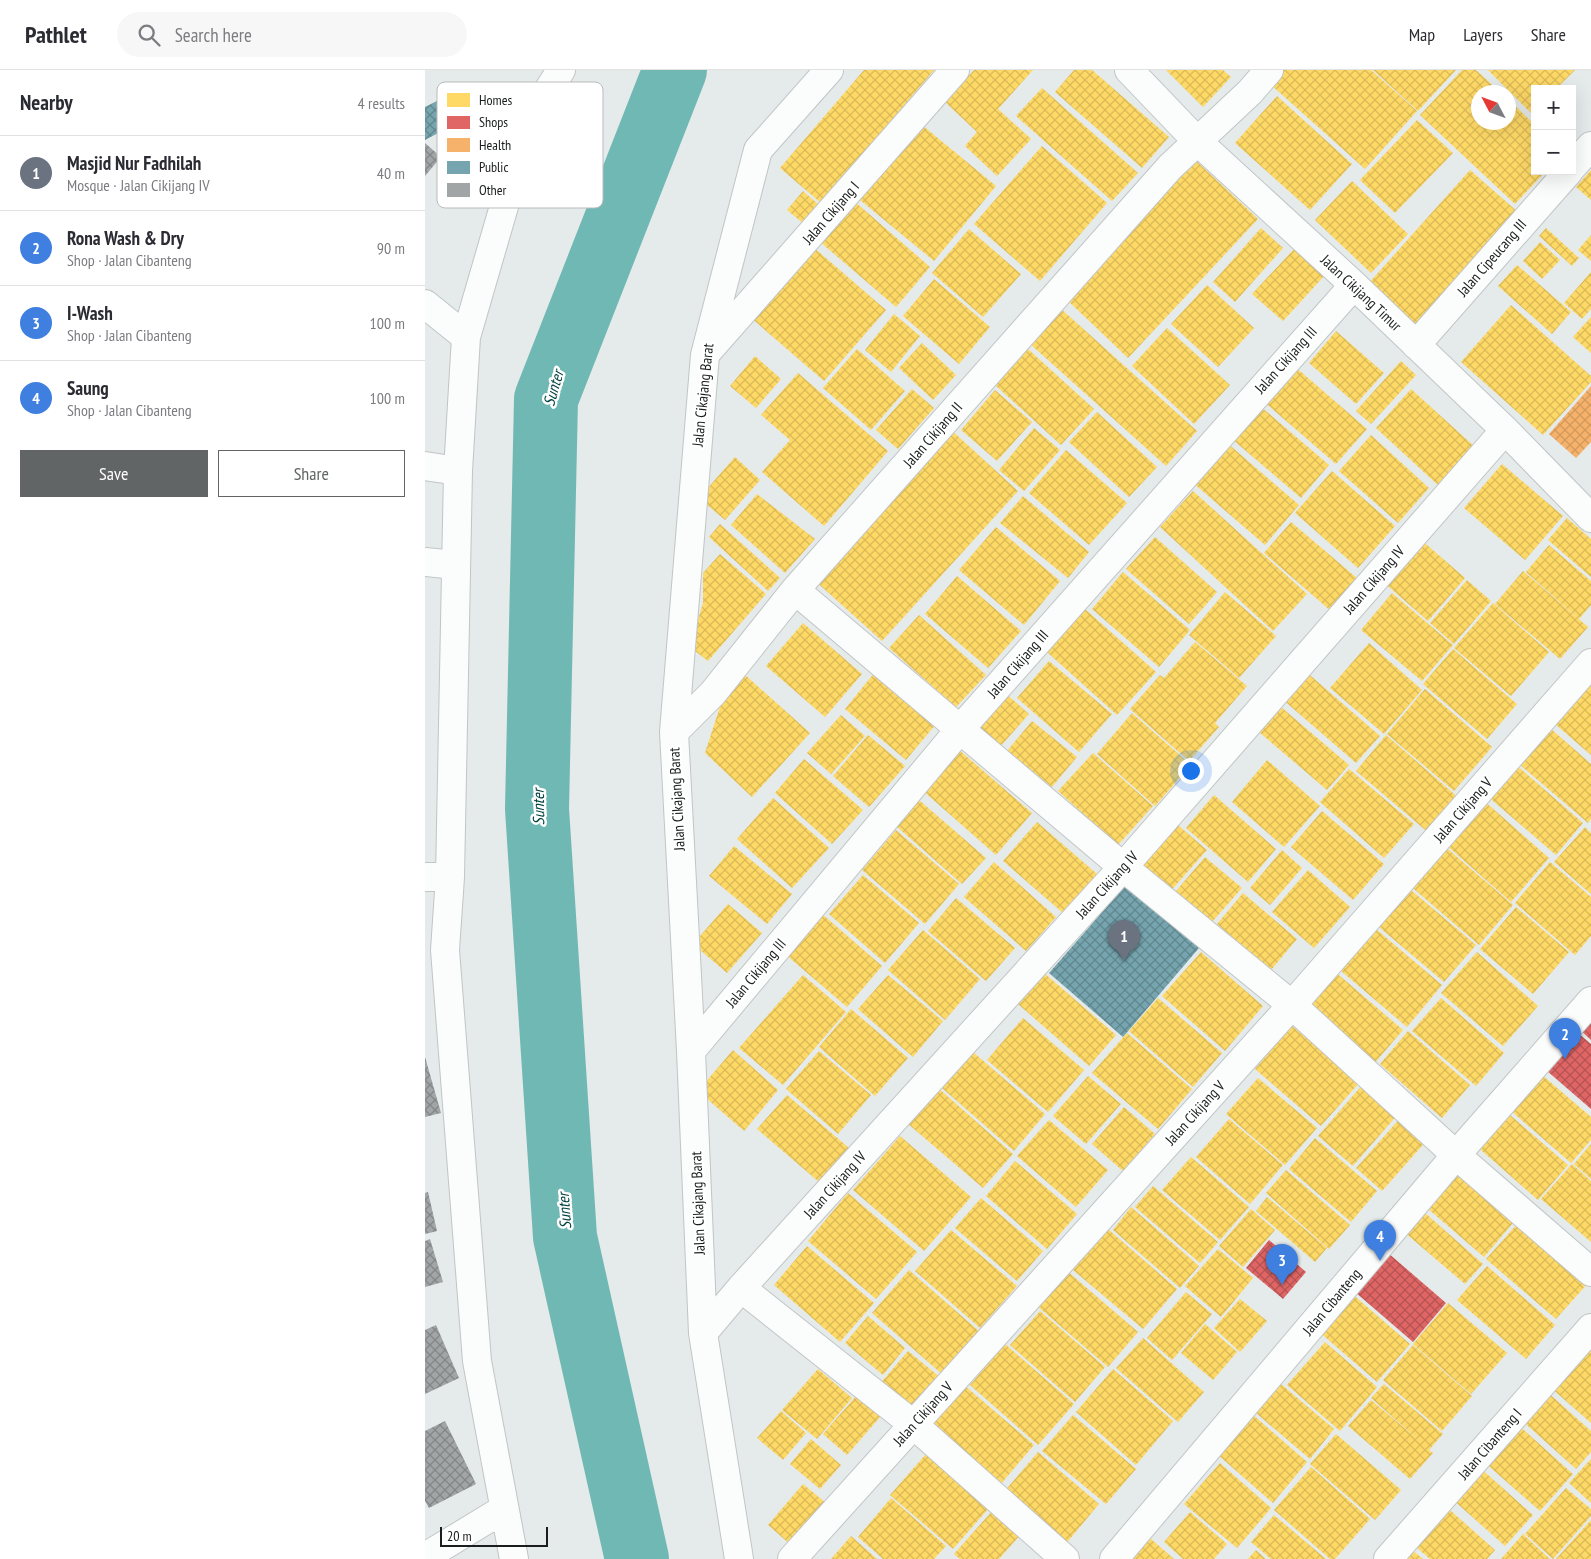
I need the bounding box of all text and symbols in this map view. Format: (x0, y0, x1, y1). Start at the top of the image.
search box (117, 12, 467, 57)
text: Pathlet (25, 19, 87, 50)
icon: search (135, 21, 163, 49)
text: Search here (175, 23, 252, 47)
text: Map (1409, 23, 1435, 46)
text: Layers (1463, 23, 1503, 46)
text: Share (1531, 23, 1566, 46)
legend (437, 82, 603, 208)
north arrow (1471, 85, 1516, 130)
map controls (1531, 85, 1576, 175)
button: + (1531, 85, 1576, 130)
text: Nearby (20, 89, 73, 116)
text: Homes (479, 91, 512, 109)
text: 4 results (358, 93, 405, 113)
text: Shops (479, 113, 508, 131)
button: − (1531, 130, 1576, 175)
text: Health (479, 136, 511, 154)
text: Masjid Nur Fadhilah (67, 151, 201, 175)
text: Public (479, 158, 508, 176)
text: 1 (32, 163, 40, 183)
text: 40 m (377, 163, 405, 183)
text: Mosque · Jalan Cikijang IV (67, 175, 210, 195)
street label: Jalan Cikijang I (798, 177, 863, 249)
text: Other (479, 181, 506, 199)
street label: Jalan Cipeucang III (1452, 215, 1530, 301)
text: Rona Wash & Dry (67, 226, 184, 250)
text: 2 (32, 238, 40, 258)
text: 90 m (377, 238, 405, 258)
text: Shop · Jalan Cibanteng (67, 250, 192, 270)
street label: Jalan Cikijang Timur (1316, 250, 1406, 335)
text: I-Wash (67, 301, 113, 325)
text: 3 (32, 313, 40, 333)
text: 100 m (370, 313, 405, 333)
street label: Jalan Cikijang III (1250, 322, 1321, 398)
text: Shop · Jalan Cibanteng (67, 325, 192, 345)
street label: Jalan Cikajang Barat (688, 342, 717, 448)
water label: Sunter (538, 365, 568, 408)
text: Saung (67, 376, 109, 400)
text: 4 (32, 388, 40, 408)
text: 100 m (370, 388, 405, 408)
street label: Jalan Cikijang II (898, 398, 966, 472)
text: Shop · Jalan Cibanteng (67, 400, 192, 420)
button: Save (20, 450, 208, 497)
button: Share (218, 450, 405, 497)
street label: Jalan Cikijang IV (1338, 542, 1408, 618)
street label: Jalan Cikijang III (982, 626, 1052, 702)
street label: Jalan Cikajang Barat (664, 747, 689, 852)
your location (1178, 758, 1204, 784)
street label: Jalan Cikijang V (1429, 773, 1496, 847)
water label: Sunter (528, 786, 548, 825)
street label: Jalan Cikijang IV (1071, 847, 1142, 923)
pin: 1 (1108, 920, 1140, 961)
street label: Jalan Cikijang III (721, 934, 790, 1012)
pin: 2 (1549, 1018, 1581, 1059)
street label: Jalan Cikijang V (1160, 1076, 1229, 1150)
street label: Jalan Cikijang IV (799, 1147, 870, 1223)
street label: Jalan Cikajang Barat (686, 1151, 709, 1256)
water label: Sunter (553, 1190, 575, 1230)
pin: 4 (1364, 1220, 1396, 1261)
pin: 3 (1266, 1244, 1298, 1285)
street label: Jalan Cibanteng (1298, 1264, 1365, 1340)
street label: Jalan Cikijang V (888, 1377, 957, 1451)
street label: Jalan Cibanteng I (1453, 1404, 1526, 1484)
scale bar (440, 1524, 547, 1547)
text: 20 m (447, 1527, 472, 1545)

